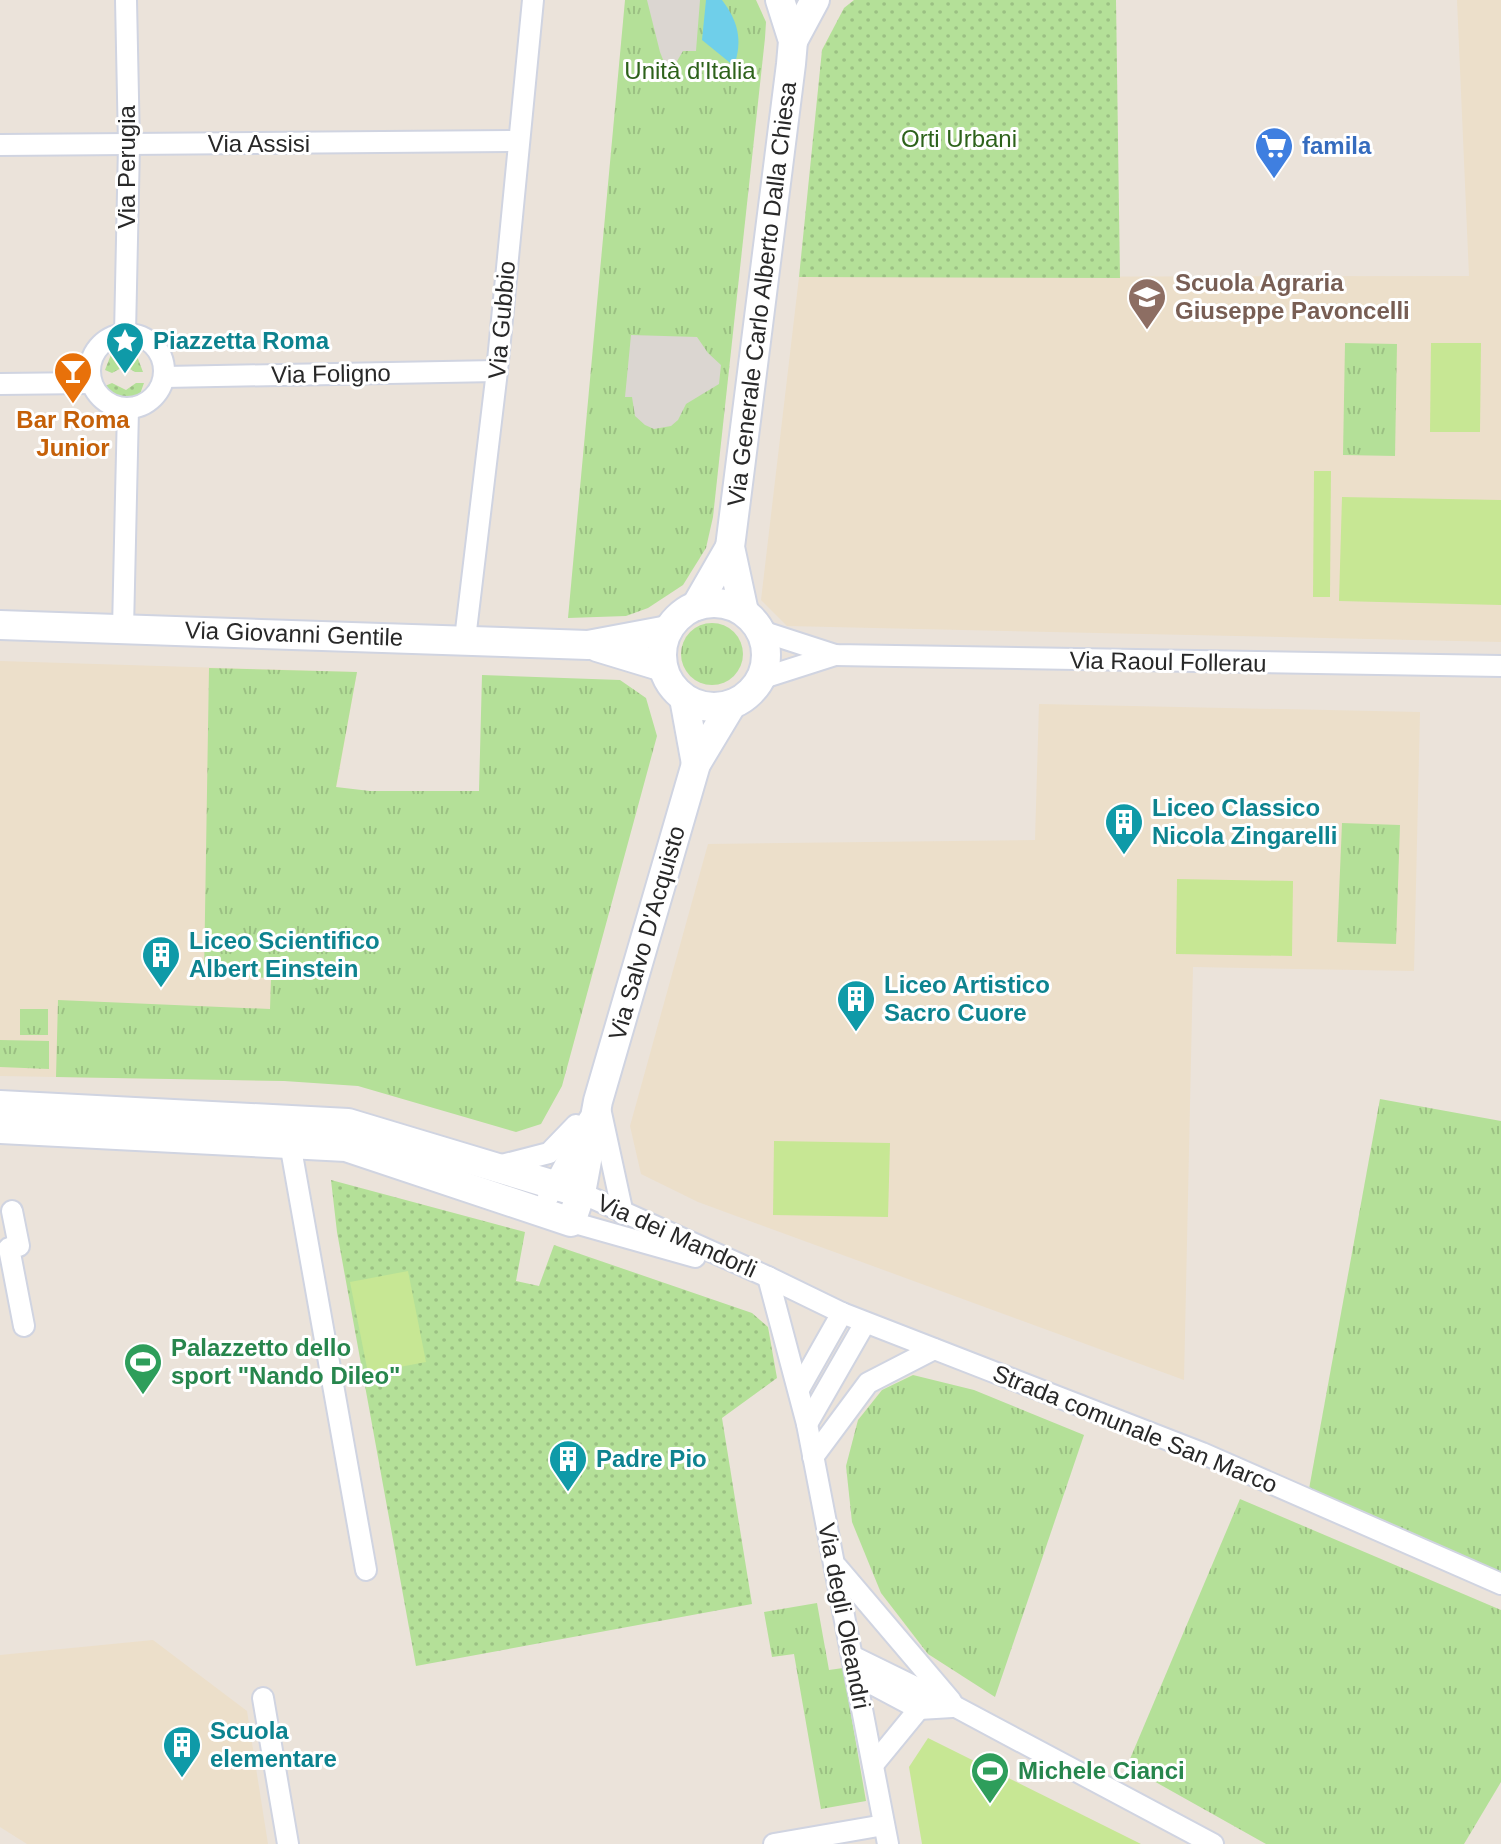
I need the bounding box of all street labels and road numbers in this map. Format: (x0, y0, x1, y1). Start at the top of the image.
street label: Via Generale Carlo Alberto Dalla Chiesa (722, 79, 801, 508)
street label: Via Perugia (113, 105, 140, 229)
street label: Via Assisi (208, 130, 310, 157)
street label: Via Gubbio (483, 260, 520, 380)
street label: Via Foligno (271, 359, 391, 388)
street label: Via Giovanni Gentile (184, 616, 404, 651)
street label: Via Raoul Follerau (1069, 646, 1267, 677)
street label: Via Salvo D'Acquisto (603, 823, 690, 1043)
street label: Via dei Mandorli (593, 1188, 761, 1283)
street label: Strada comunale San Marco (989, 1359, 1281, 1498)
street label: Via degli Oleandri (813, 1521, 876, 1711)

